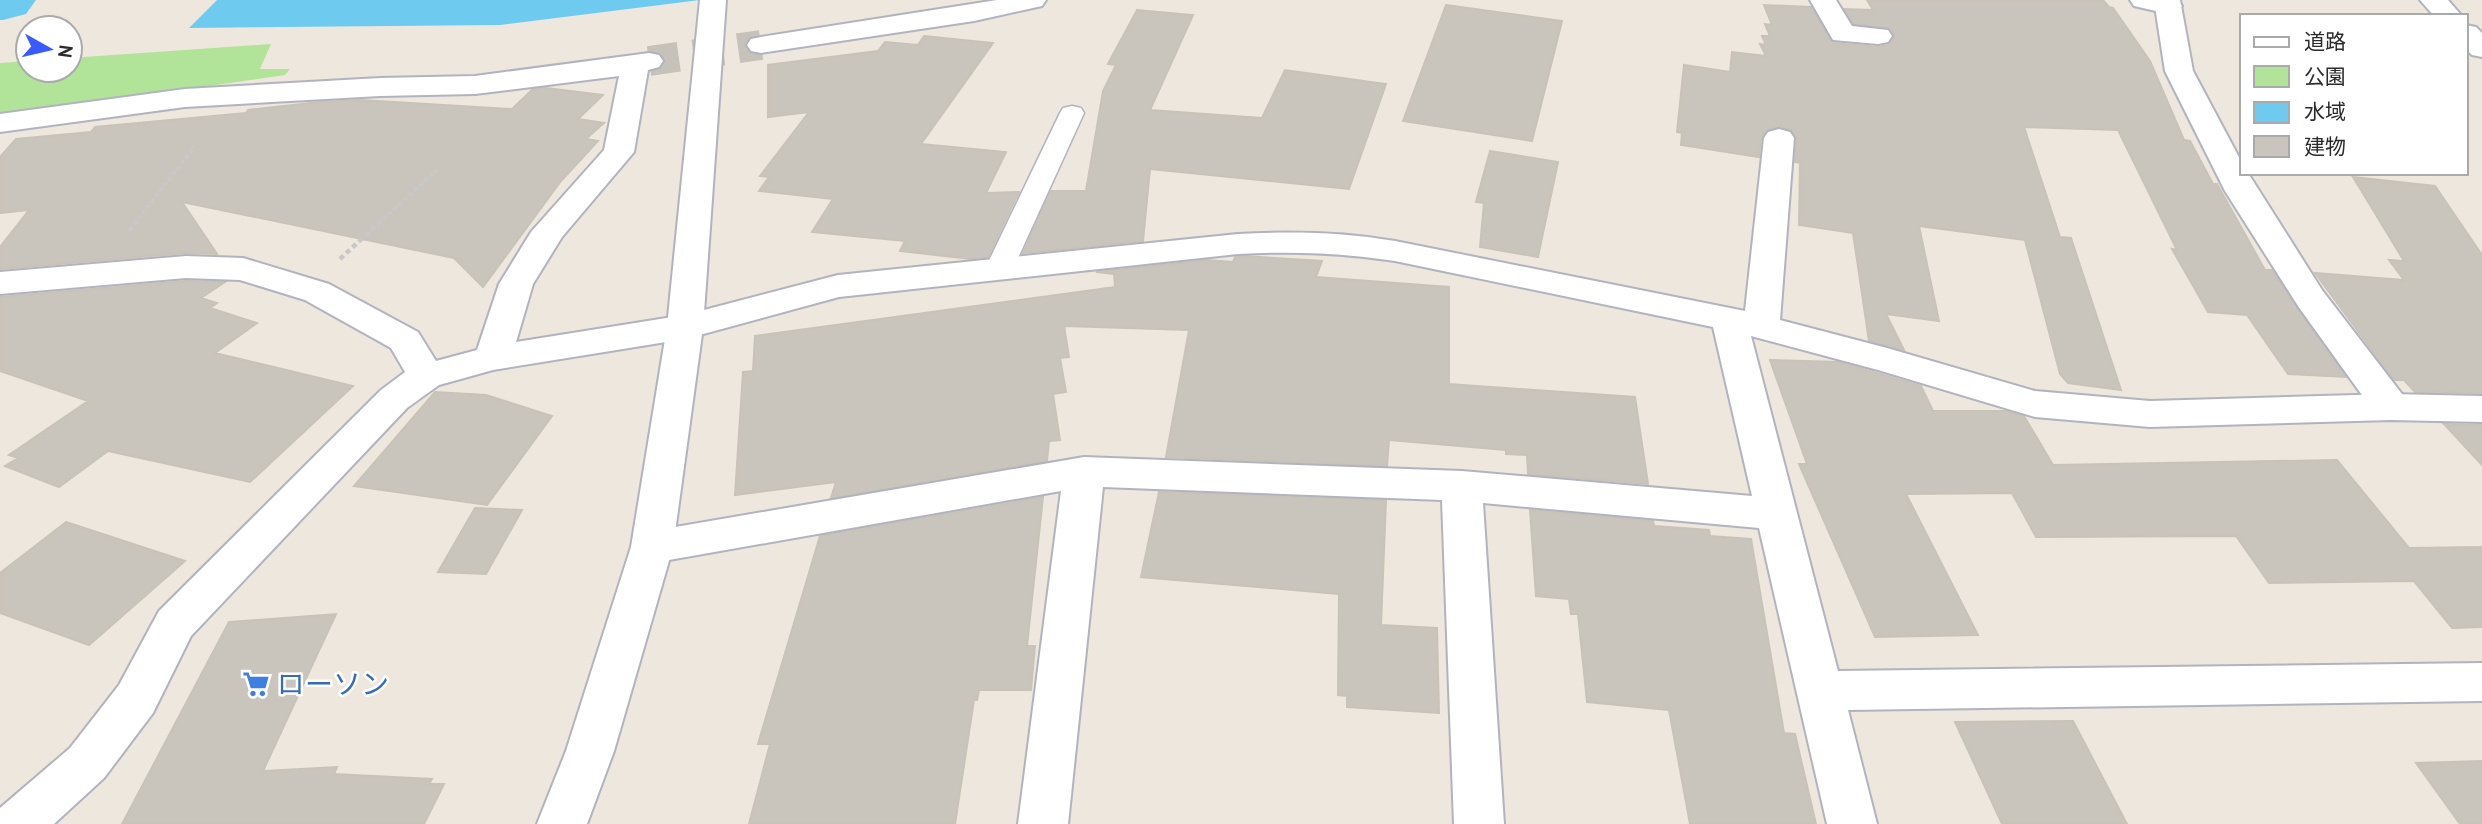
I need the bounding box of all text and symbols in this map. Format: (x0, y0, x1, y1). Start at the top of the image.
north arrow (14, 14, 84, 84)
legend (2240, 14, 2468, 175)
text: 道路 (2304, 28, 2346, 55)
text: N (53, 44, 79, 59)
text: 公園 (2304, 63, 2346, 90)
text: 水域 (2304, 98, 2346, 125)
text: 建物 (2304, 133, 2346, 160)
place label: ローソン (277, 665, 389, 702)
supermarket icon: ローソン (241, 669, 271, 699)

